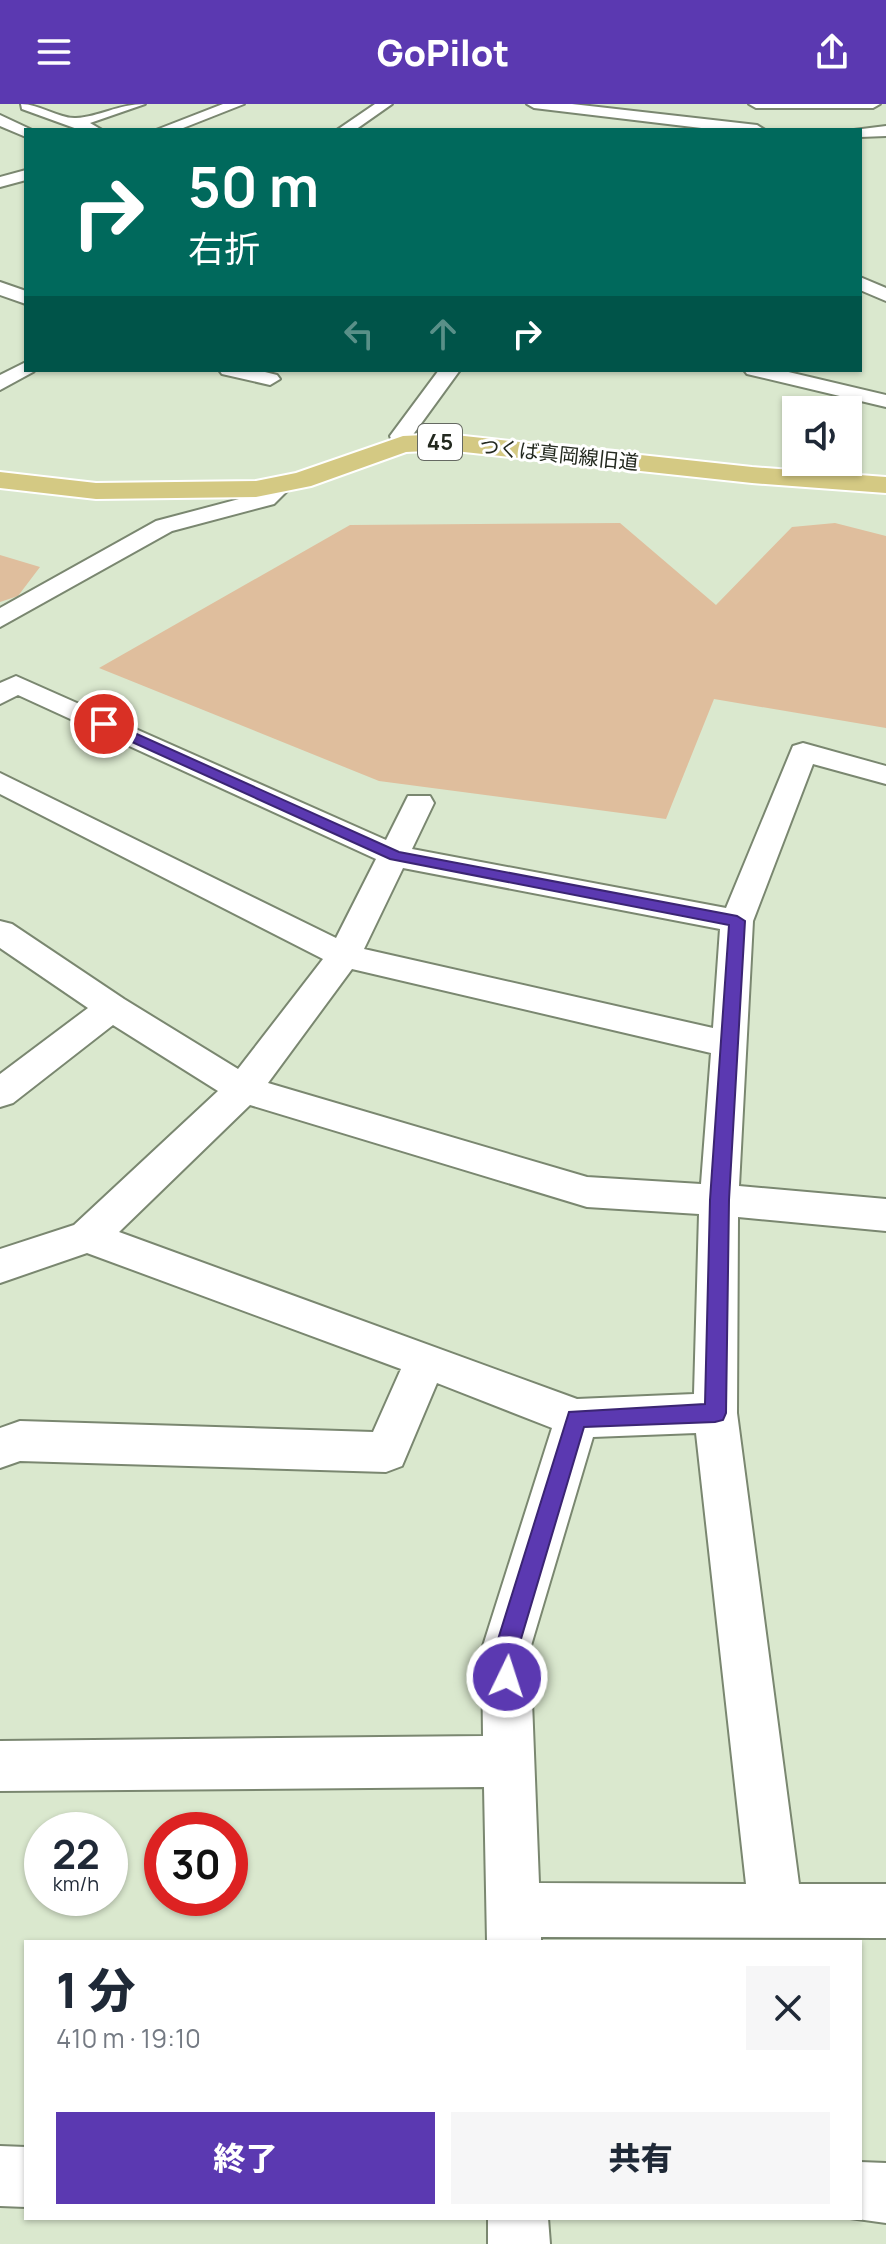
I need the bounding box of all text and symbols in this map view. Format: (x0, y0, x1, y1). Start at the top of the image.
text: GoPilot (377, 28, 509, 77)
icon: menu (32, 30, 76, 74)
icon: share (810, 30, 854, 74)
text: 50 m (188, 147, 319, 224)
icon: right (56, 160, 160, 264)
text: 右折 (188, 224, 260, 273)
icon: left (337, 312, 381, 356)
icon: ahead (421, 312, 465, 356)
icon: right (505, 312, 549, 356)
map controls (782, 396, 862, 476)
button: sound (782, 396, 862, 476)
road number: 45 (418, 424, 462, 460)
street label: つくば真岡線旧道 (478, 432, 640, 476)
pin (70, 690, 138, 758)
icon: arrive (82, 702, 126, 746)
position arrow (465, 1635, 549, 1719)
speed limit sign: 30 (144, 1812, 248, 1916)
text: 22 (52, 1826, 100, 1881)
text: km/h (53, 1870, 99, 1897)
text: 1 分 (56, 1957, 135, 2022)
button: close (746, 1966, 830, 2050)
text: 410 m · 19:10 (56, 2020, 201, 2056)
button: 終了 (56, 2112, 435, 2204)
button: 共有 (451, 2112, 830, 2204)

